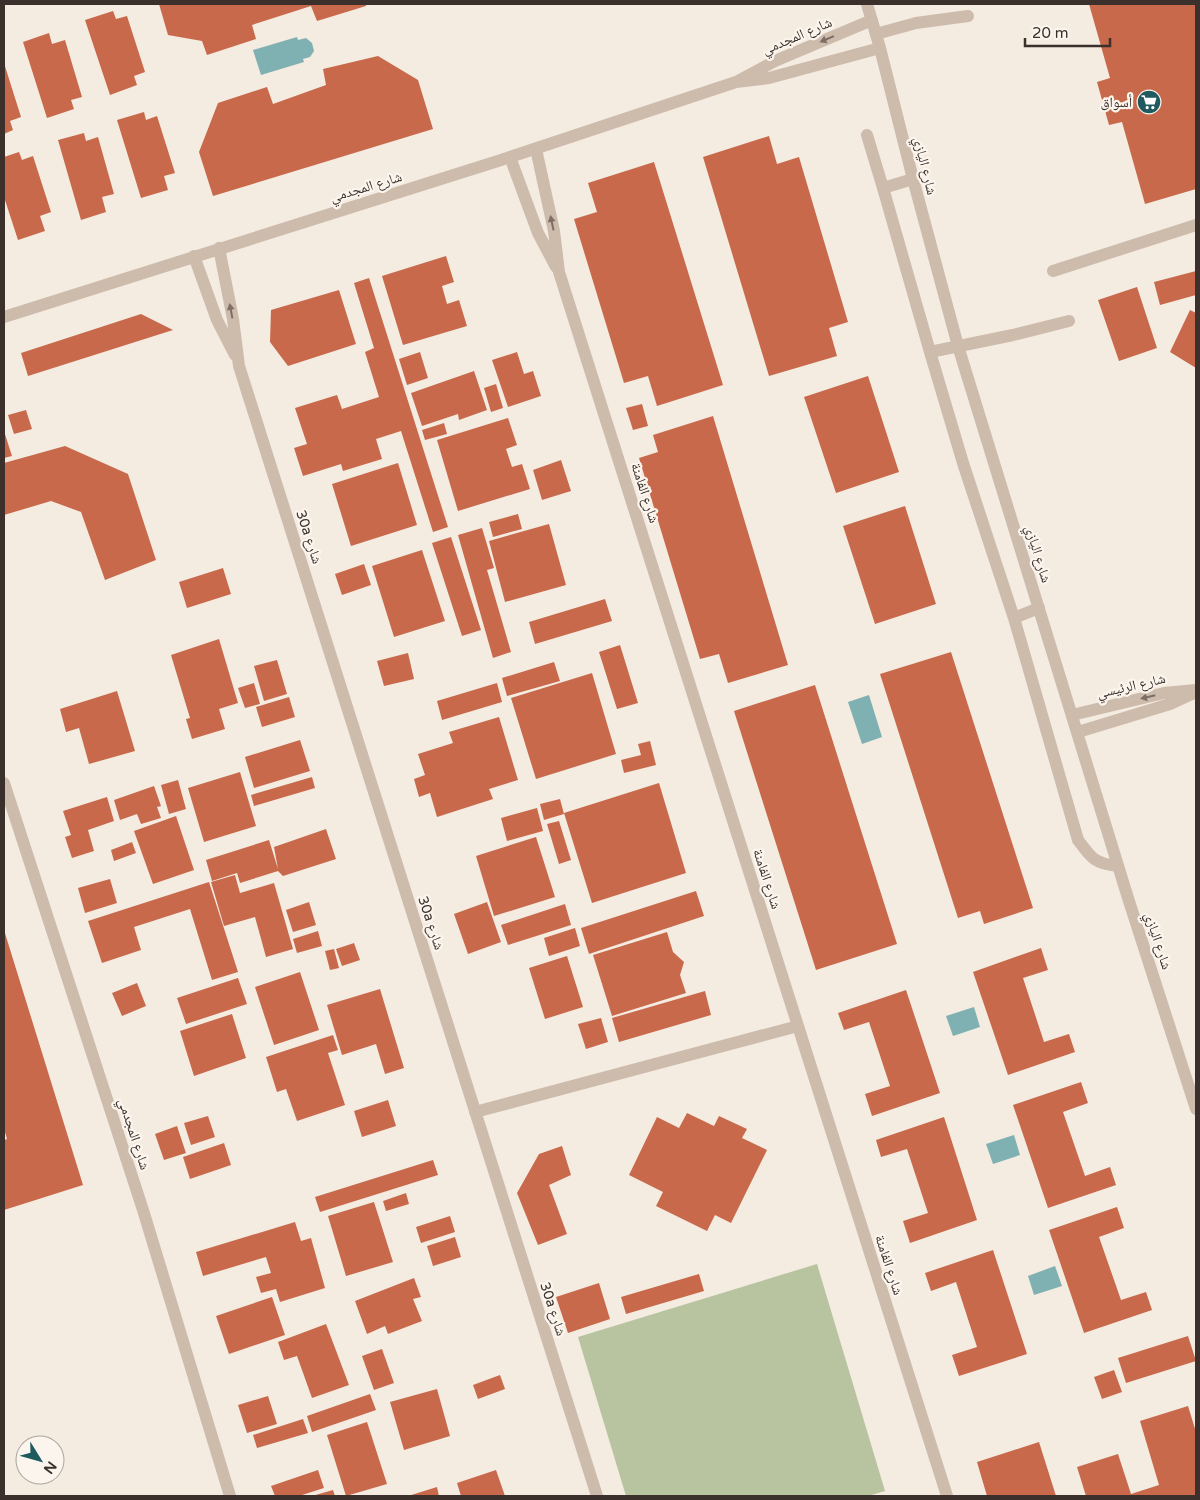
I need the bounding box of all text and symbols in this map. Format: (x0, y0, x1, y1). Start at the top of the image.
street label: شارع المجدمي (759, 14, 836, 61)
scale bar (1025, 15, 1110, 47)
text: 20 m (1032, 24, 1069, 42)
one-way arrow (819, 35, 834, 43)
supermarket icon: أسواق (1136, 89, 1162, 115)
place label: أسواق (1101, 94, 1132, 111)
street label: شارع اليازي (907, 135, 940, 197)
street label: شارع المجدمي (328, 168, 405, 208)
one-way arrow (548, 216, 556, 231)
one-way arrow (227, 303, 235, 319)
street label: شارع الفامنة (626, 461, 663, 526)
street label: 30a شارع (291, 508, 326, 566)
street label: شارع اليازي (1019, 523, 1055, 586)
street label: شارع الرئيسي (1095, 670, 1168, 705)
one-way arrow (1141, 693, 1156, 701)
street label: شارع الفامنة (748, 847, 785, 912)
street label: 30a شارع (413, 894, 448, 952)
street label: شارع اليازي (1138, 910, 1175, 973)
street label: شارع المجدمي (112, 1096, 154, 1173)
street label: شارع الفامنة (870, 1233, 907, 1298)
street label: 30a شارع (535, 1280, 570, 1338)
north arrow (15, 1435, 65, 1485)
text: N (40, 1458, 60, 1477)

